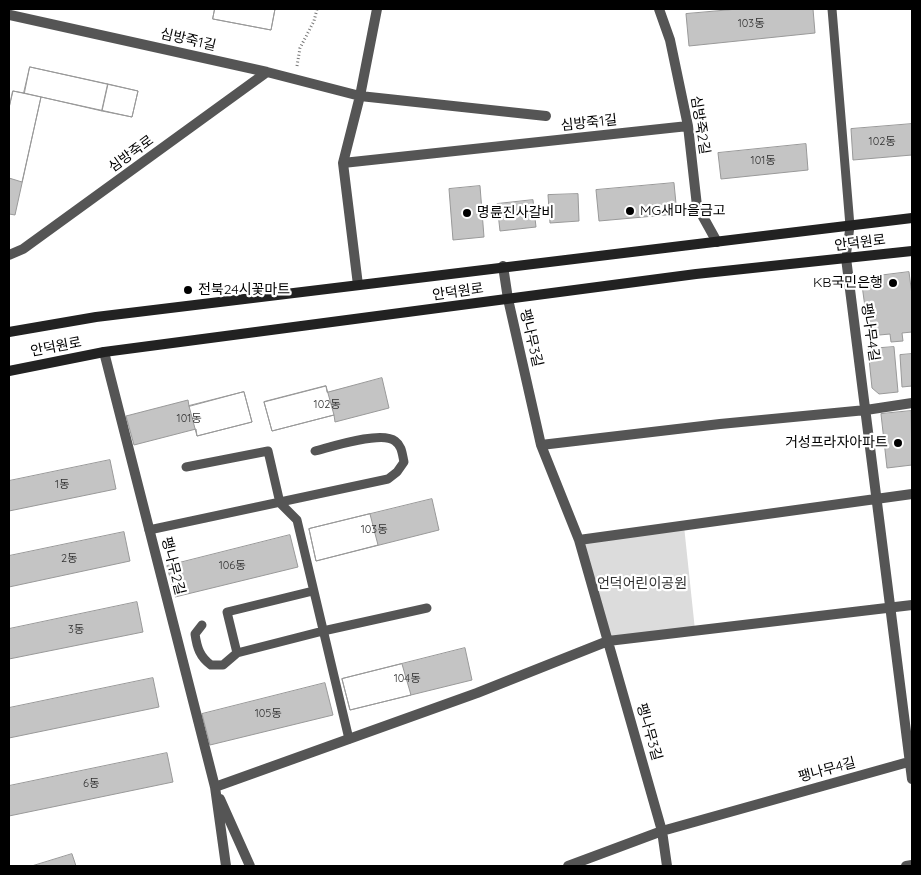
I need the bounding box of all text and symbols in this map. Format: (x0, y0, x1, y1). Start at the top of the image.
house number: 103동 (738, 17, 764, 31)
street label: 심방죽1길 (158, 25, 218, 55)
street label: 심방죽2길 (687, 94, 713, 156)
street label: 심방죽1길 (560, 112, 618, 134)
street label: 심방죽로 (105, 132, 157, 176)
house number: 102동 (869, 135, 895, 149)
house number: 101동 (751, 154, 775, 168)
place label: MG새마을금고 (640, 203, 726, 219)
place label: 명륜진사갈비 (477, 205, 554, 221)
marker: MG새마을금고 (624, 205, 636, 217)
marker: 명륜진사갈비 (461, 207, 473, 219)
street label: 안덕원로 (833, 232, 887, 254)
place label: KB국민은행 (813, 275, 883, 291)
marker: KB국민은행 (887, 277, 899, 289)
street label: 안덕원로 (431, 280, 485, 304)
place label: 전북24시꽃마트 (198, 282, 290, 298)
marker: 전북24시꽃마트 (182, 284, 194, 296)
street label: 팽나무4길 (858, 302, 882, 362)
street label: 팽나무3길 (516, 307, 546, 369)
street label: 안덕원로 (29, 334, 83, 360)
house number: 102동 (314, 398, 340, 412)
house number: 101동 (177, 412, 201, 426)
place label: 거성프라자아파트 (785, 435, 888, 451)
marker: 거성프라자아파트 (892, 437, 904, 449)
house number: 1동 (55, 478, 69, 492)
house number: 103동 (361, 523, 387, 537)
street label: 팽나무2길 (158, 535, 188, 597)
house number: 2동 (61, 552, 77, 566)
house number: 106동 (219, 559, 245, 573)
park label: 언덕어린이공원 (597, 576, 687, 592)
house number: 3동 (68, 623, 84, 637)
house number: 104동 (394, 672, 420, 686)
street label: 팽나무3길 (633, 701, 665, 763)
house number: 105동 (255, 707, 281, 721)
street label: 팽나무4길 (796, 754, 858, 786)
house number: 6동 (83, 777, 99, 791)

